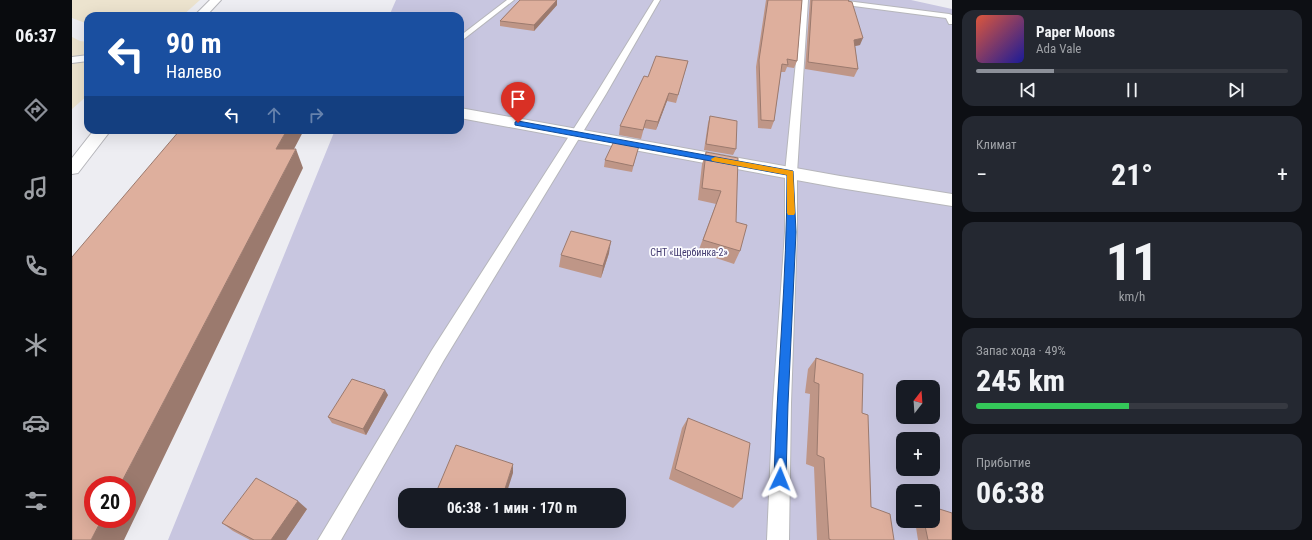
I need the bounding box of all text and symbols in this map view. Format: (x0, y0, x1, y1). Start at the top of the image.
text: Paper Moons (1036, 23, 1115, 41)
text: 06:37 (15, 25, 57, 46)
text: 90 m (166, 27, 222, 60)
icon: left (100, 28, 152, 80)
text: Ada Vale (1036, 41, 1081, 56)
text: Налево (166, 61, 222, 82)
icon: previous (1017, 79, 1039, 101)
icon: pause (1121, 79, 1143, 101)
icon: next (1225, 79, 1247, 101)
pin (501, 82, 535, 123)
icon: arrive (507, 88, 529, 110)
icon: directions (22, 96, 50, 124)
icon: left (221, 104, 243, 126)
icon: ahead (263, 104, 285, 126)
icon: right (305, 104, 327, 126)
text: Климат (976, 137, 1017, 152)
text: 21° (1111, 157, 1153, 192)
text: − (976, 162, 987, 187)
text: + (1277, 162, 1288, 187)
icon: music (22, 174, 50, 202)
text: 11 (1106, 232, 1158, 293)
park label: СНТ «Щербинка-2» (650, 247, 728, 258)
icon: phone (22, 252, 50, 280)
text: km/h (1119, 289, 1145, 304)
icon: climate (22, 331, 50, 359)
text: Запас хода · 49% (976, 343, 1066, 358)
text: 245 km (976, 363, 1065, 398)
north arrow (896, 380, 940, 424)
map controls (896, 380, 940, 528)
icon: car (22, 409, 50, 437)
button: + (896, 432, 940, 476)
text: Прибытие (976, 455, 1031, 470)
position arrow (759, 458, 801, 500)
text: 06:38 (976, 475, 1045, 510)
speed limit sign: 20 (84, 476, 136, 528)
button: − (896, 484, 940, 528)
icon: filters (22, 487, 50, 515)
text: 06:38 · 1 мин · 170 m (447, 499, 577, 517)

